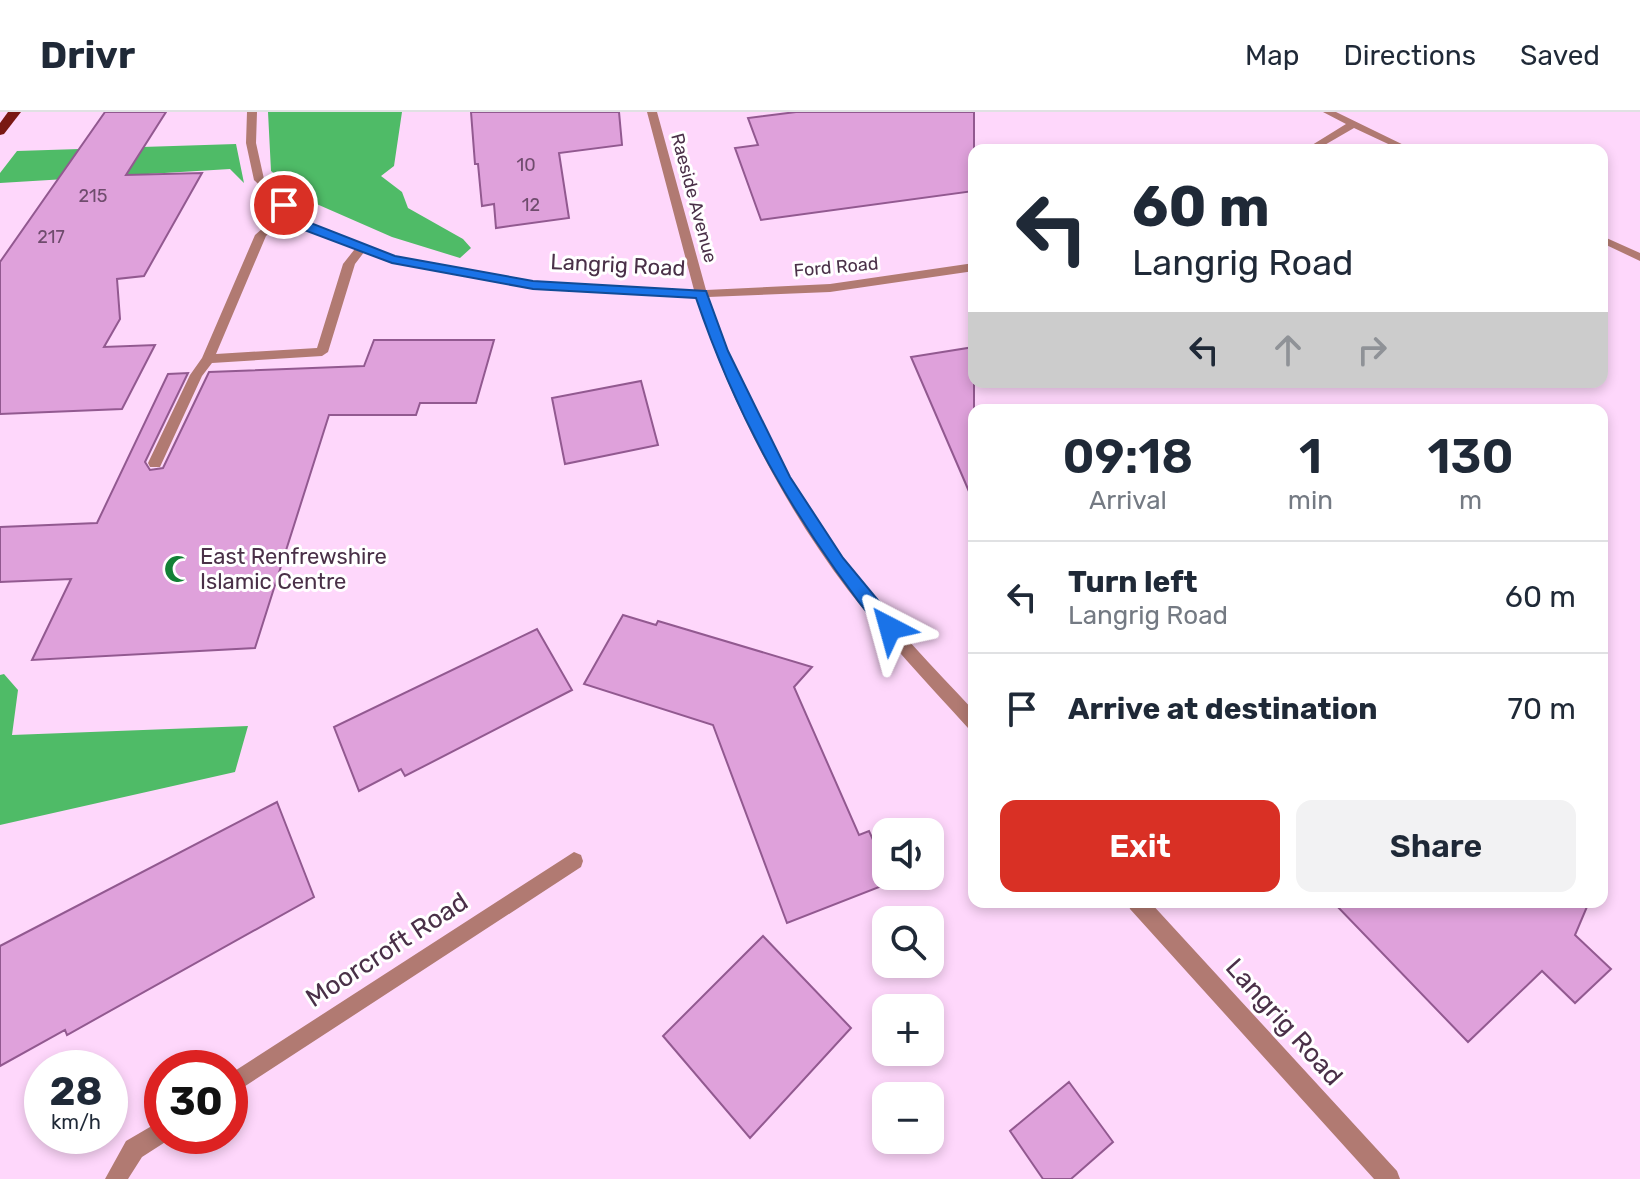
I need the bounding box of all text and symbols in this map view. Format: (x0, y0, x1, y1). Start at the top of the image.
text: Drivr (40, 32, 135, 78)
text: Map (1245, 39, 1299, 72)
text: Directions (1343, 39, 1476, 72)
text: Saved (1520, 39, 1600, 72)
street label: Raeside Avenue (666, 131, 722, 265)
house number: 10 (516, 154, 536, 176)
pin (250, 171, 318, 239)
text: 60 m (1132, 174, 1270, 240)
icon: left (1000, 176, 1104, 280)
icon: arrive (262, 183, 306, 227)
house number: 215 (79, 185, 107, 207)
house number: 12 (522, 194, 540, 216)
house number: 217 (37, 226, 65, 248)
text: Langrig Road (1132, 241, 1353, 284)
street label: Langrig Road (550, 248, 686, 282)
street label: Ford Road (793, 252, 879, 282)
icon: left (1182, 328, 1226, 372)
icon: ahead (1266, 328, 1310, 372)
icon: right (1350, 328, 1394, 372)
text: 09:18 (1063, 428, 1193, 485)
text: 1 (1299, 428, 1322, 485)
text: 130 (1427, 428, 1513, 485)
text: Arrival (1089, 485, 1167, 516)
text: min (1288, 485, 1333, 516)
text: m (1459, 485, 1482, 516)
place label: East Renfrewshire Islamic Centre (200, 543, 387, 595)
mosque icon: East Renfrewshire Islamic Centre (163, 554, 193, 584)
text: Turn left (1068, 564, 1198, 600)
icon: left (1000, 575, 1044, 619)
text: 60 m (1505, 579, 1576, 615)
position arrow (848, 586, 932, 670)
text: Langrig Road (1068, 600, 1228, 631)
icon: arrive (1000, 687, 1044, 731)
text: Arrive at destination (1068, 691, 1378, 727)
text: 70 m (1508, 691, 1576, 727)
button: Exit (1000, 800, 1280, 892)
button: Share (1296, 800, 1576, 892)
map controls (872, 818, 944, 1154)
button: sound (872, 818, 944, 890)
street label: Moorcroft Road (300, 886, 474, 1014)
button: search (872, 906, 944, 978)
street label: Langrig Road (1219, 952, 1349, 1092)
button: + (872, 994, 944, 1066)
speed limit sign: 30 (144, 1050, 248, 1154)
text: 28 (49, 1068, 103, 1115)
button: − (872, 1082, 944, 1154)
text: km/h (51, 1110, 101, 1134)

